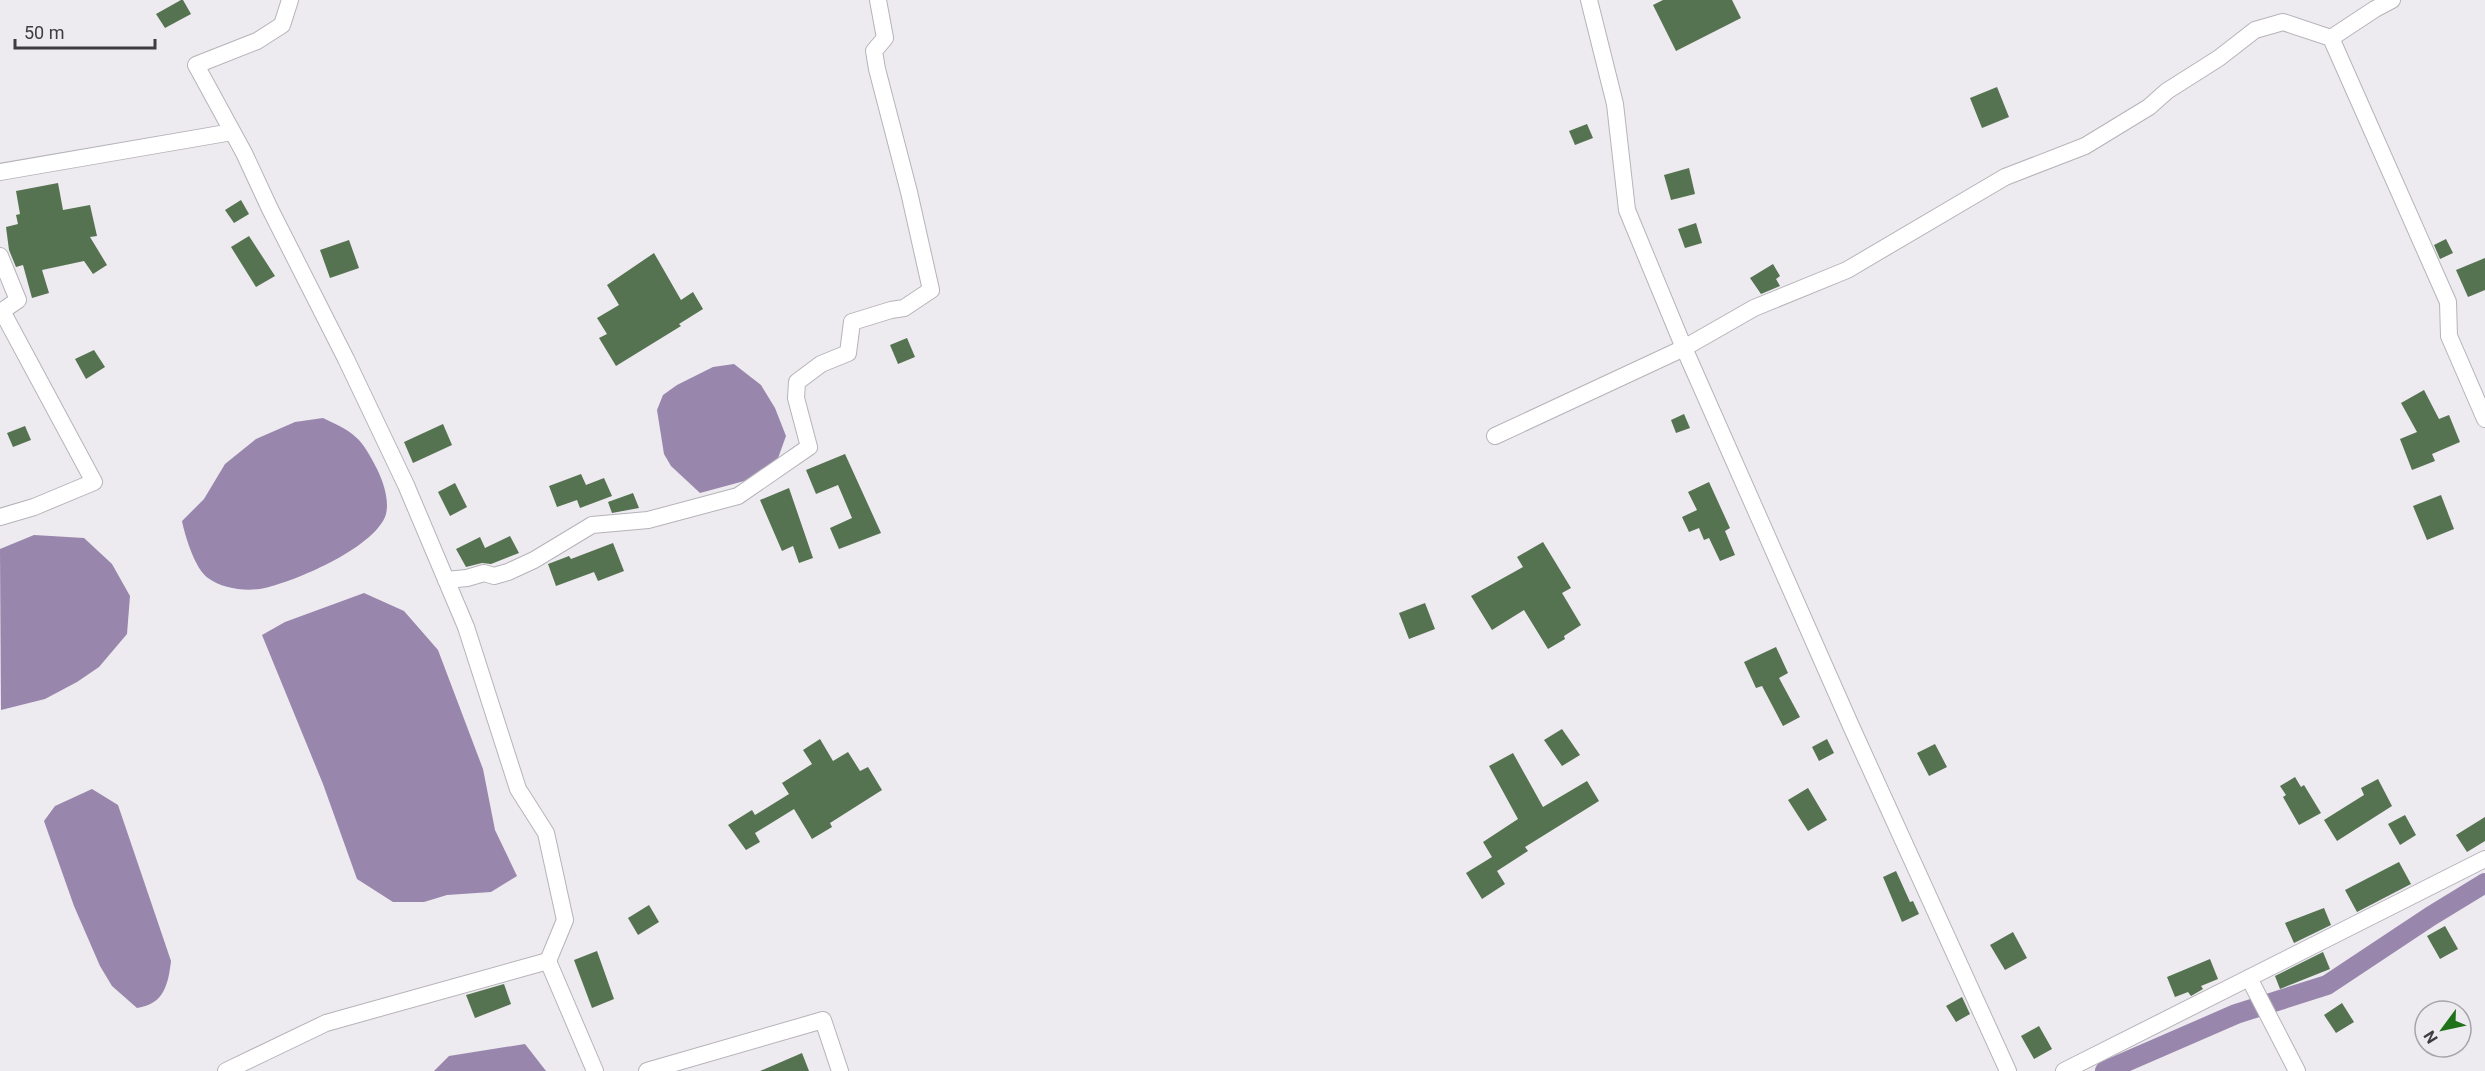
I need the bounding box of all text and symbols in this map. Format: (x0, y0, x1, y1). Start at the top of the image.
scale bar (15, 12, 154, 50)
text: 50 m (24, 22, 64, 43)
north arrow (2413, 999, 2473, 1059)
text: N (2420, 1027, 2442, 1047)

